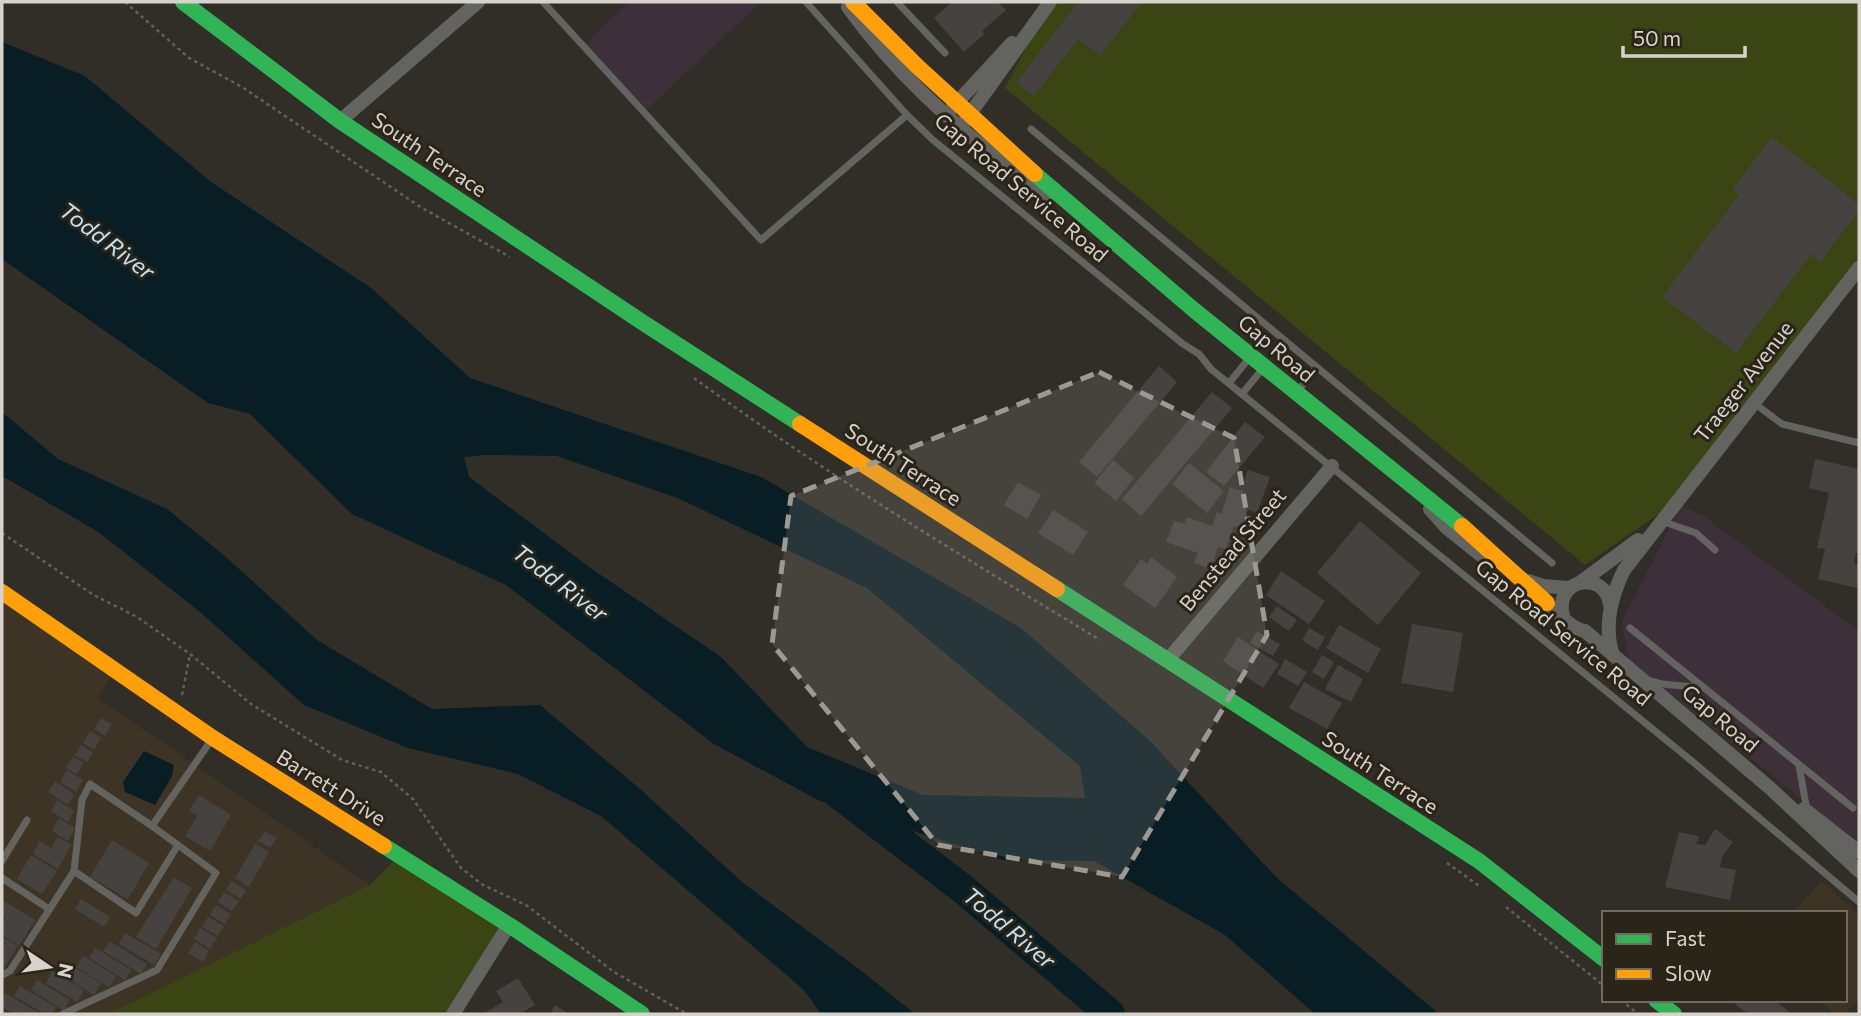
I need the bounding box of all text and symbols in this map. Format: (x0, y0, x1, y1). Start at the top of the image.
scale bar (1623, 14, 1745, 58)
text: 50 m (1633, 25, 1681, 50)
street label: South Terrace (368, 106, 492, 201)
street label: Gap Road Service Road (930, 107, 1114, 267)
water label: Todd River (54, 195, 161, 286)
street label: Gap Road (1234, 309, 1320, 387)
street label: Traeger Avenue (1688, 316, 1798, 447)
street label: South Terrace (841, 417, 966, 510)
street label: Benstead Street (1173, 483, 1290, 615)
water label: Todd River (507, 537, 614, 628)
street label: Gap Road Service Road (1471, 553, 1657, 710)
street label: Gap Road (1678, 679, 1764, 757)
street label: South Terrace (1318, 725, 1443, 818)
street label: Barrett Drive (273, 743, 391, 830)
water label: Todd River (958, 881, 1062, 974)
legend (1602, 911, 1847, 1002)
text: Fast (1665, 925, 1706, 950)
north arrow (14, 932, 84, 1002)
text: Slow (1665, 960, 1712, 985)
text: N (53, 961, 79, 980)

